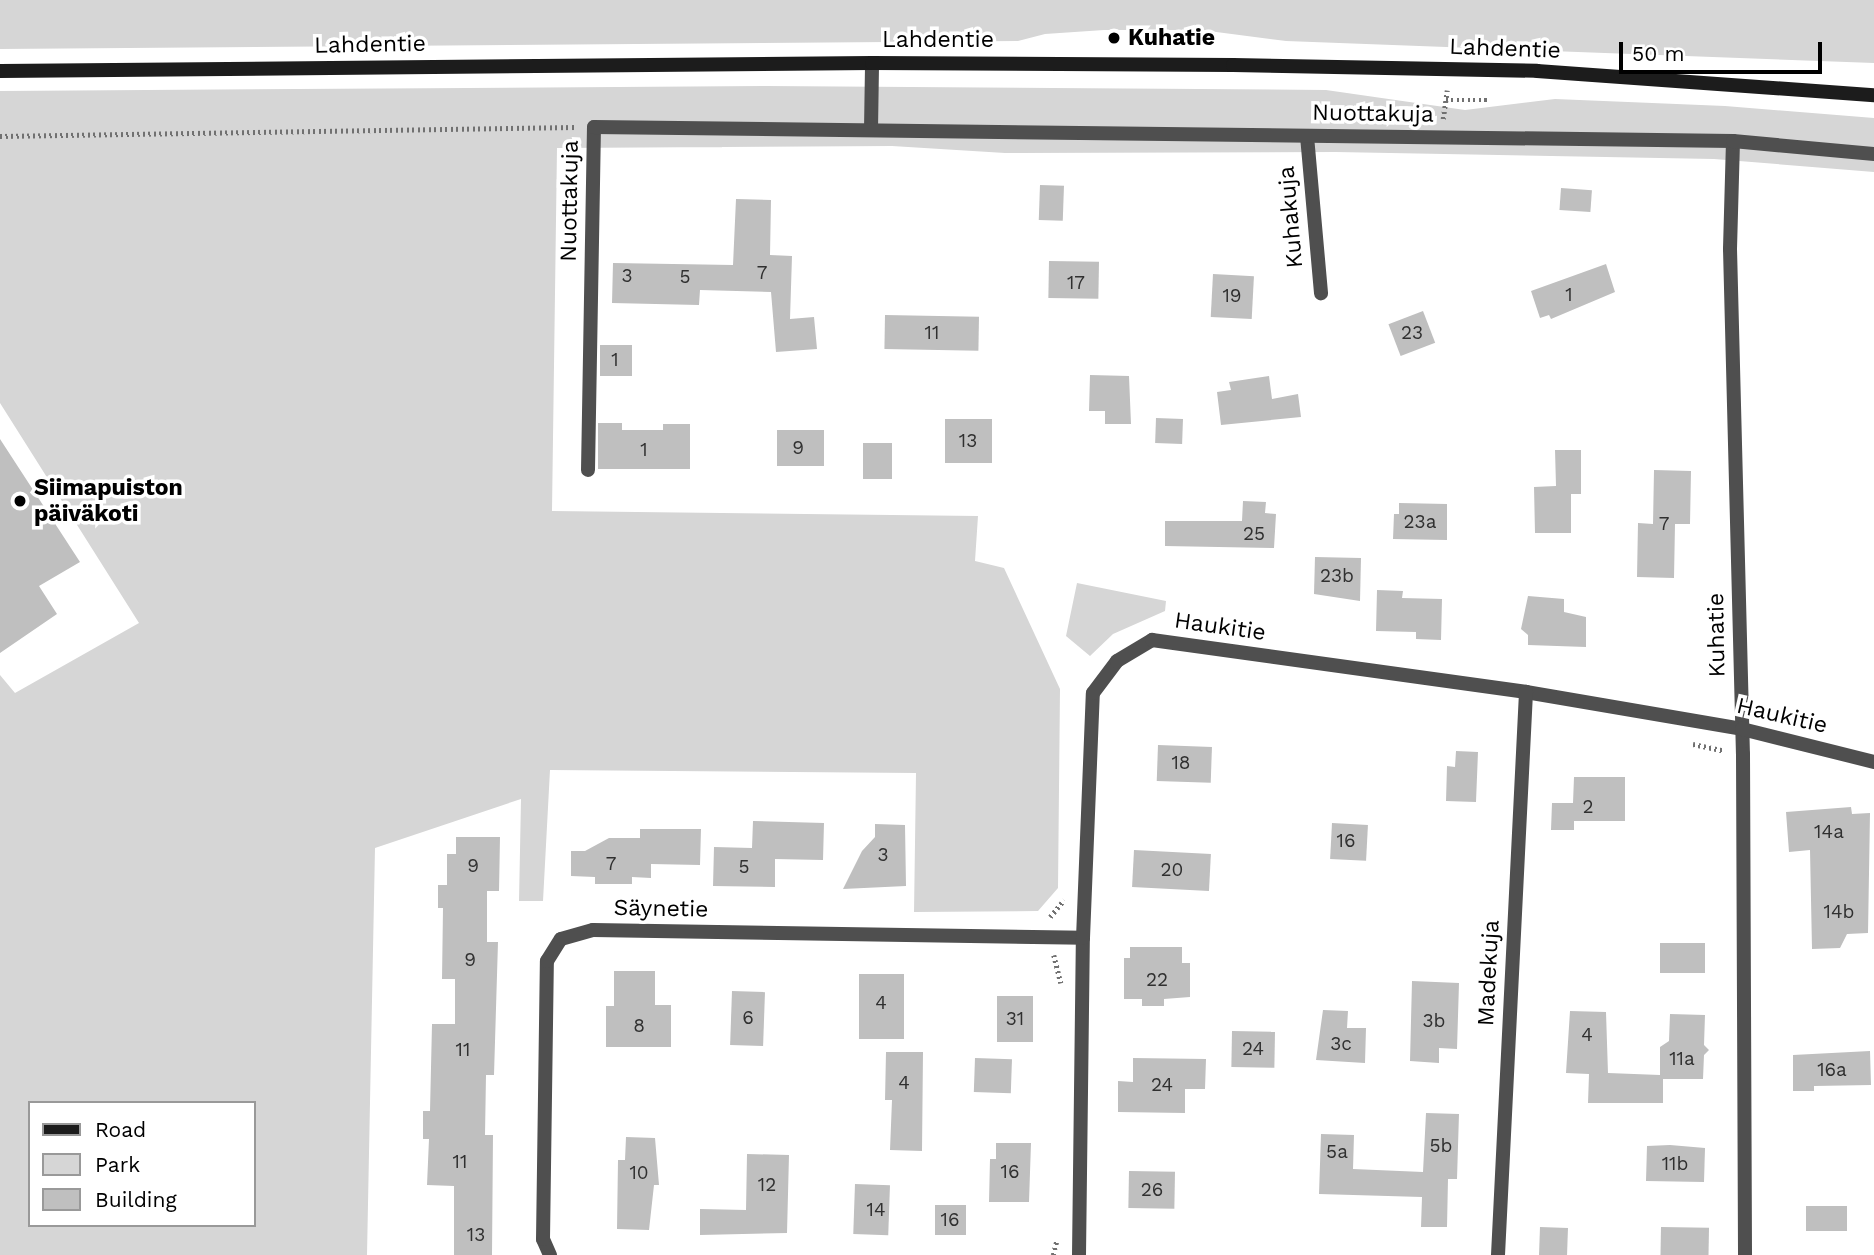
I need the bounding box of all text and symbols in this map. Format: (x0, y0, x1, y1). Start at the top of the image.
place label: Kuhatie (1128, 24, 1215, 52)
street label: Lahdentie (882, 26, 994, 54)
scale bar (1622, 28, 1825, 72)
street label: Lahdentie (314, 30, 426, 60)
marker: Kuhatie (1106, 30, 1122, 46)
street label: Lahdentie (1449, 33, 1561, 65)
text: 50 m (1632, 41, 1684, 66)
street label: Nuottakuja (1312, 99, 1434, 129)
street label: Nuottakuja (555, 140, 585, 262)
street label: Kuhakuja (1273, 165, 1309, 269)
house number: 7 (757, 262, 767, 284)
house number: 3 (621, 265, 633, 287)
house number: 5 (679, 266, 691, 288)
house number: 17 (1067, 272, 1085, 294)
house number: 1 (1565, 284, 1573, 306)
house number: 19 (1222, 285, 1242, 307)
house number: 11 (925, 322, 939, 344)
house number: 23 (1401, 322, 1423, 344)
house number: 1 (611, 349, 619, 371)
house number: 13 (959, 430, 977, 452)
house number: 9 (792, 437, 804, 459)
house number: 1 (640, 439, 648, 461)
place label: Siimapuiston päiväkoti (34, 474, 183, 528)
marker: Siimapuiston päiväkoti (12, 493, 28, 509)
house number: 23a (1404, 511, 1436, 533)
house number: 7 (1659, 513, 1669, 535)
house number: 25 (1243, 523, 1265, 545)
house number: 23b (1320, 565, 1354, 587)
street label: Kuhatie (1702, 593, 1732, 677)
street label: Haukitie (1172, 607, 1268, 647)
street label: Haukitie (1734, 692, 1830, 740)
house number: 18 (1171, 752, 1191, 774)
house number: 2 (1582, 796, 1594, 818)
house number: 14a (1814, 821, 1844, 843)
house number: 16 (1337, 830, 1355, 852)
house number: 3 (877, 844, 889, 866)
house number: 7 (606, 853, 616, 875)
house number: 9 (467, 855, 479, 877)
house number: 5 (738, 856, 750, 878)
house number: 20 (1161, 859, 1183, 881)
street label: Säynetie (613, 894, 709, 924)
house number: 14b (1824, 901, 1854, 923)
street label: Madekuja (1472, 919, 1506, 1027)
house number: 9 (464, 949, 476, 971)
house number: 22 (1146, 969, 1168, 991)
house number: 4 (875, 992, 887, 1014)
house number: 6 (742, 1007, 754, 1029)
house number: 31 (1006, 1008, 1024, 1030)
house number: 3b (1423, 1010, 1445, 1032)
house number: 8 (633, 1015, 645, 1037)
house number: 4 (1581, 1024, 1593, 1046)
house number: 3c (1330, 1033, 1352, 1055)
house number: 24 (1242, 1038, 1264, 1060)
house number: 11 (456, 1039, 470, 1061)
house number: 11a (1669, 1048, 1695, 1070)
house number: 16a (1817, 1059, 1847, 1081)
house number: 4 (898, 1072, 910, 1094)
house number: 24 (1151, 1074, 1173, 1096)
legend (28, 1101, 256, 1227)
text: Road (95, 1117, 146, 1142)
house number: 5b (1430, 1135, 1452, 1157)
house number: 5a (1326, 1141, 1348, 1163)
house number: 11 (453, 1151, 467, 1173)
text: Park (95, 1152, 140, 1177)
house number: 11b (1662, 1153, 1688, 1175)
house number: 16 (1001, 1161, 1019, 1183)
house number: 10 (629, 1162, 649, 1184)
house number: 12 (758, 1174, 776, 1196)
house number: 26 (1141, 1179, 1163, 1201)
text: Building (95, 1187, 177, 1212)
house number: 14 (866, 1199, 886, 1221)
house number: 16 (941, 1209, 959, 1231)
house number: 13 (467, 1224, 485, 1246)

